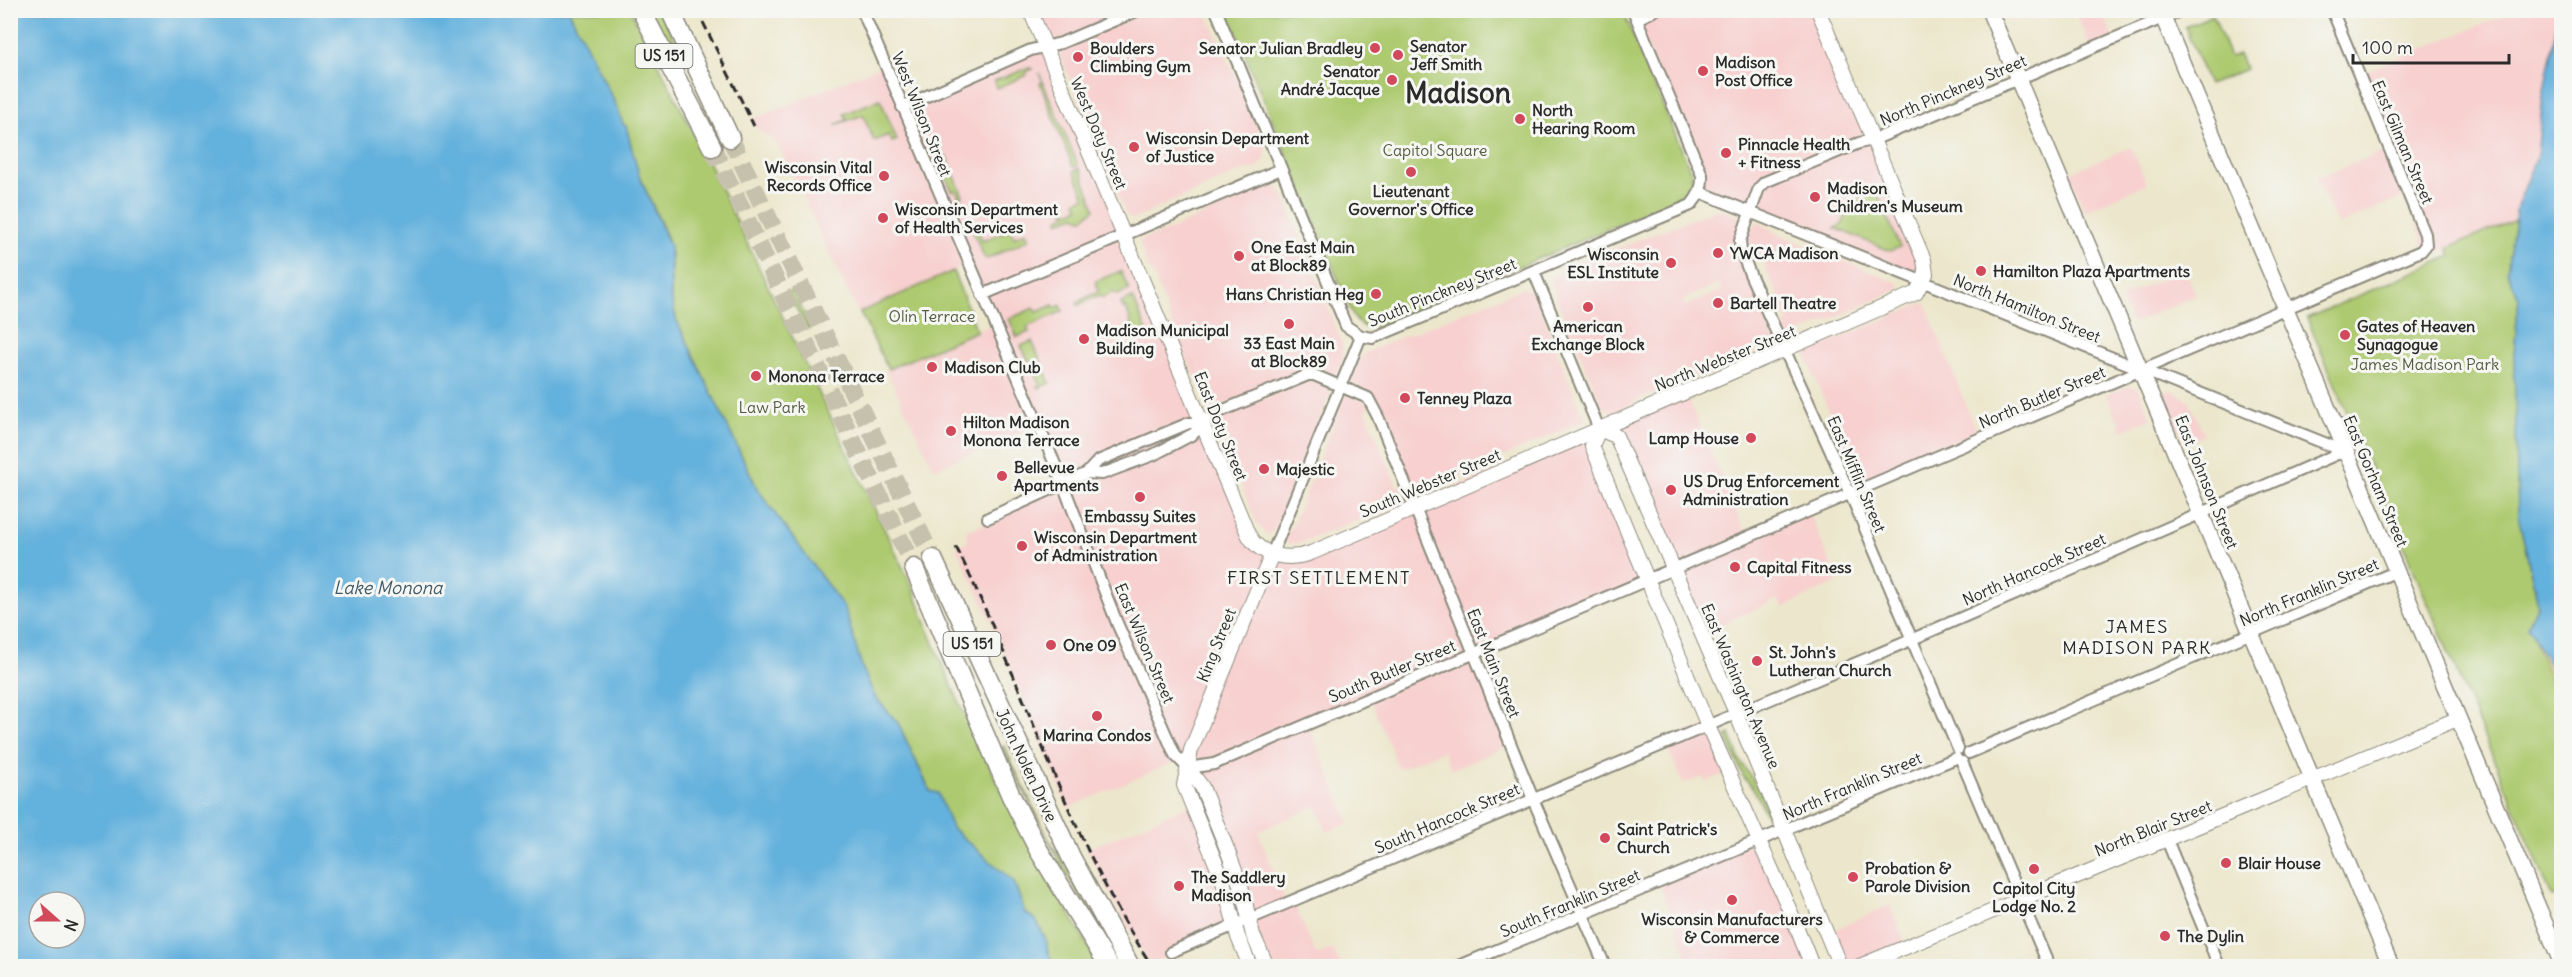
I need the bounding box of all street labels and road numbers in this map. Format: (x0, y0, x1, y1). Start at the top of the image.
road number: US 151 (636, 44, 692, 68)
street label: West Wilson Street (888, 49, 956, 180)
street label: North Pinckney Street (1877, 50, 2030, 130)
street label: West Doty Street (1066, 74, 1132, 193)
street label: East Gilman Street (2368, 77, 2438, 207)
street label: South Pinckney Street (1365, 253, 1520, 331)
street label: North Hamilton Street (1951, 269, 2104, 347)
street label: North Webster Street (1652, 320, 1799, 395)
street label: North Butler Street (1976, 361, 2109, 433)
street label: East Doty Street (1190, 368, 1252, 484)
street label: East Johnson Street (2171, 412, 2243, 552)
street label: East Gorham Street (2339, 412, 2413, 550)
street label: East Mifflin Street (1823, 413, 1891, 536)
street label: South Webster Street (1356, 444, 1504, 522)
street label: North Hancock Street (1959, 528, 2109, 610)
street label: North Franklin Street (2236, 553, 2382, 630)
street label: East Wilson Street (1111, 580, 1180, 707)
street label: East Washington Avenue (1697, 600, 1785, 772)
street label: King Street (1192, 604, 1240, 685)
street label: East Main Street (1463, 605, 1525, 721)
road number: US 151 (944, 632, 1000, 656)
street label: South Butler Street (1325, 635, 1459, 707)
street label: John Nolen Drive (992, 705, 1062, 825)
street label: North Franklin Street (1779, 747, 1925, 824)
street label: South Hancock Street (1372, 778, 1523, 858)
street label: North Blair Street (2091, 795, 2215, 861)
street label: South Franklin Street (1497, 864, 1643, 941)

